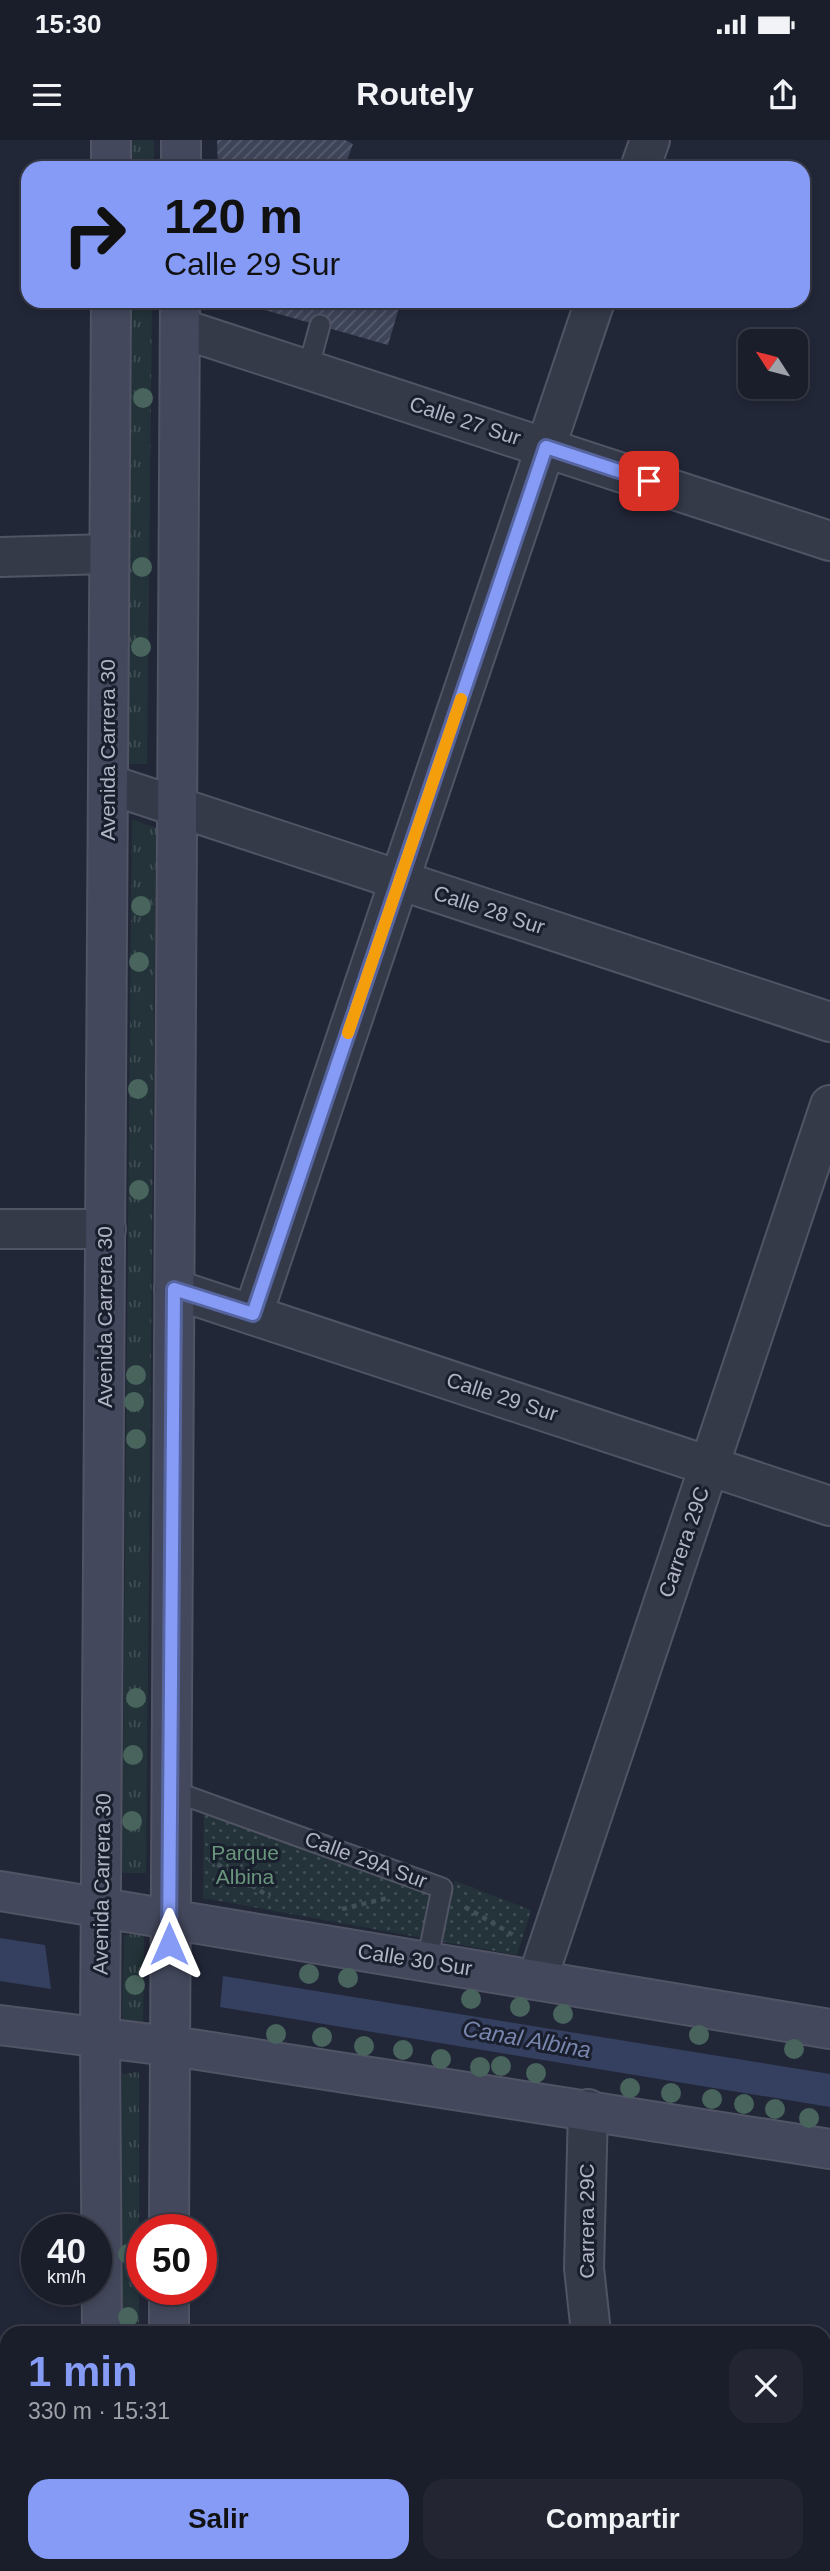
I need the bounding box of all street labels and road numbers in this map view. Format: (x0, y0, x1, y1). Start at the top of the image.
street label: Calle 27 Sur (407, 392, 524, 449)
street label: Avenida Carrera 30 (96, 659, 119, 841)
street label: Calle 28 Sur (431, 881, 548, 938)
street label: Avenida Carrera 30 (93, 1226, 116, 1408)
street label: Calle 29 Sur (444, 1368, 561, 1425)
street label: Carrera 29C (654, 1483, 713, 1600)
street label: Avenida Carrera 30 (88, 1793, 115, 1975)
street label: Calle 29A Sur (302, 1827, 430, 1892)
street label: Calle 30 Sur (356, 1939, 474, 1980)
street label: Carrera 29C (575, 2163, 598, 2279)

